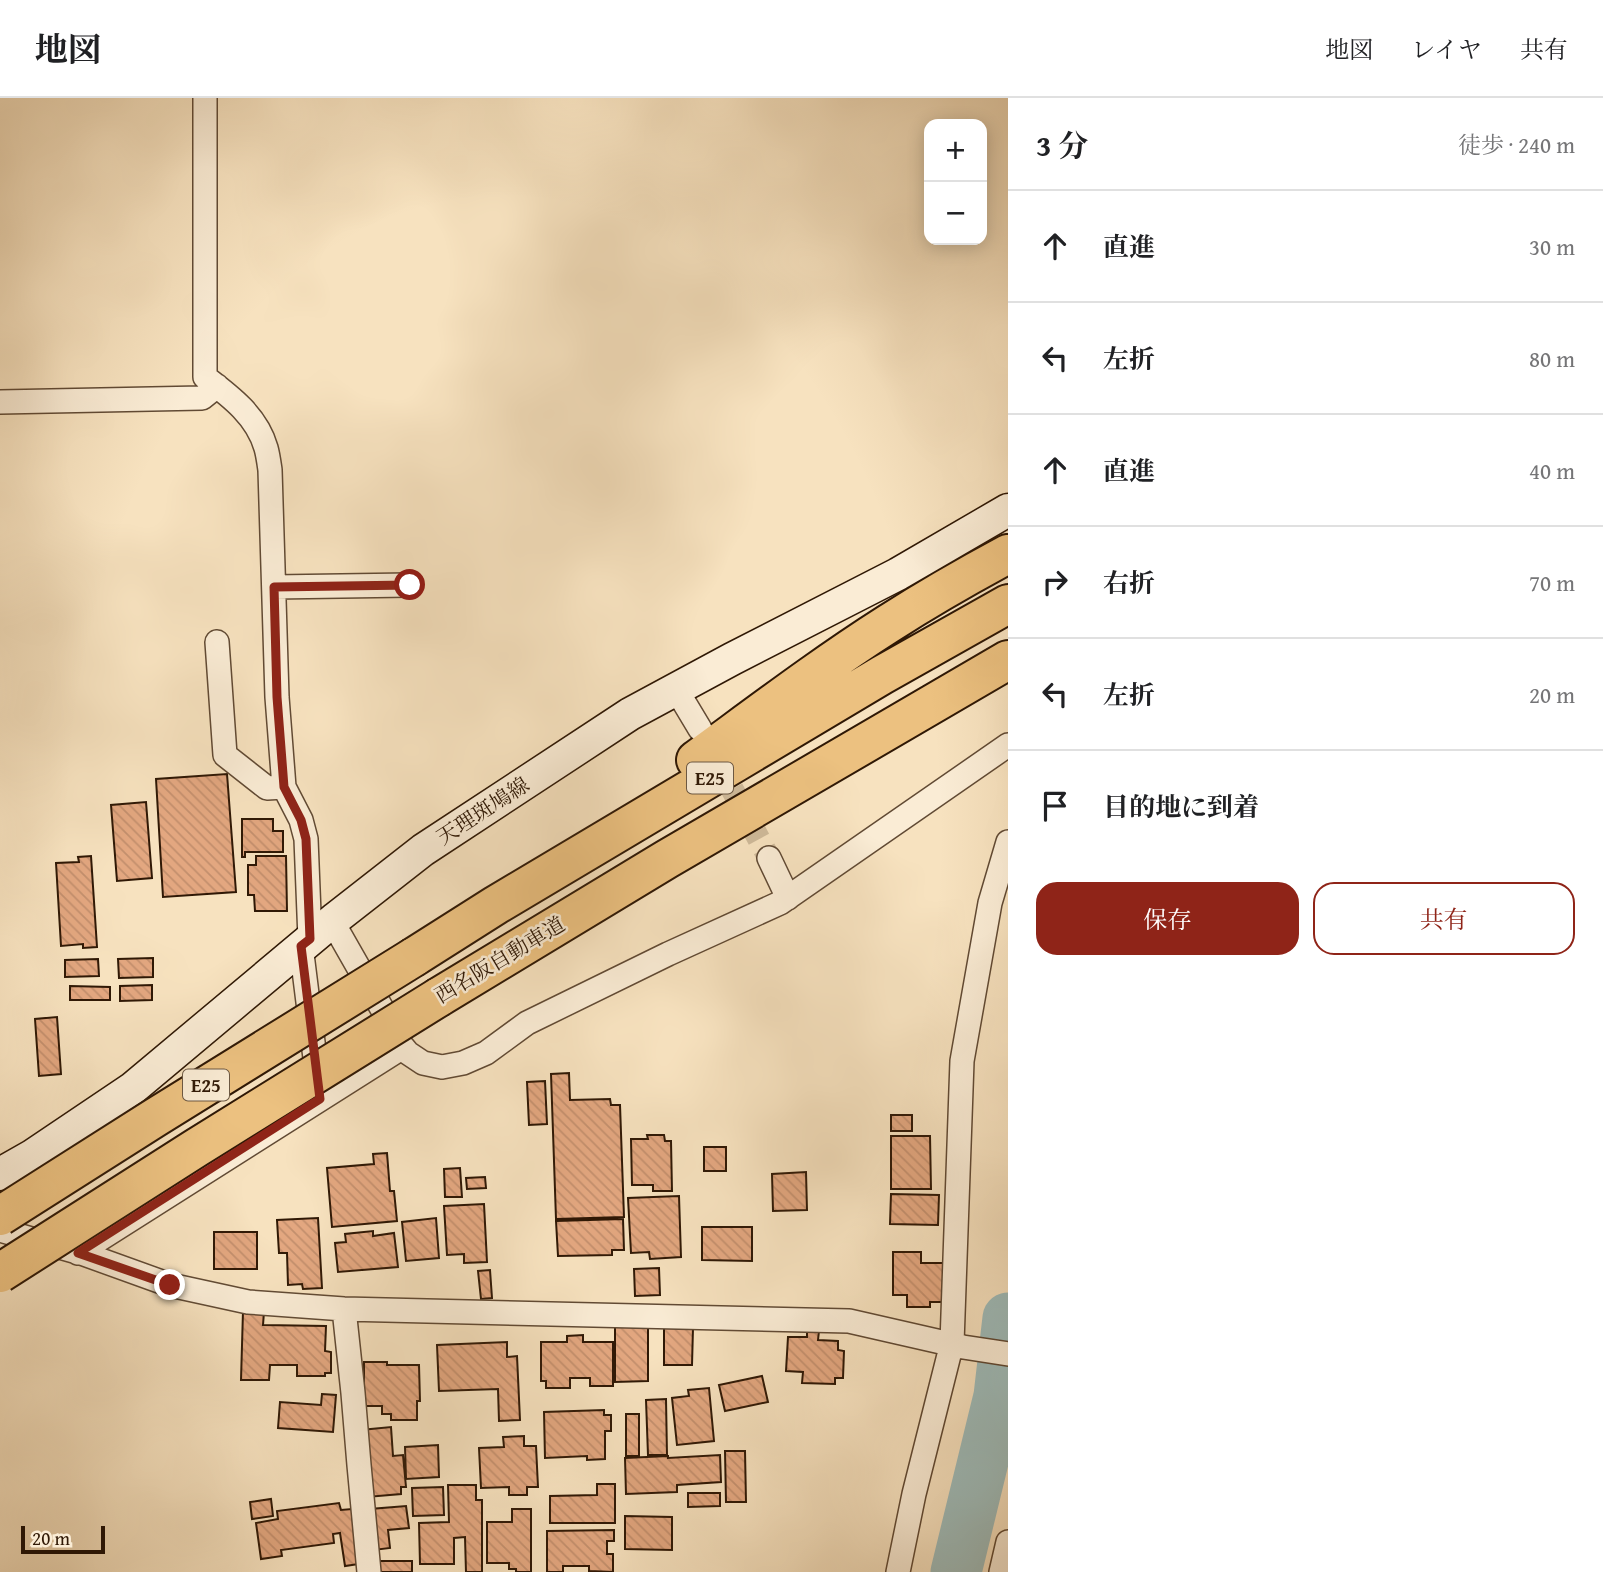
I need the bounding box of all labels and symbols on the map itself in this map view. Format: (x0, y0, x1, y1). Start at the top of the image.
route start (394, 569, 425, 600)
road number: E25 (687, 762, 733, 793)
street label: 天理斑鳩線 (430, 769, 535, 852)
street label: 西名阪自動車道 (429, 908, 571, 1011)
road number: E25 (183, 1070, 229, 1100)
route end (154, 1269, 185, 1300)
scale bar (21, 1523, 105, 1555)

